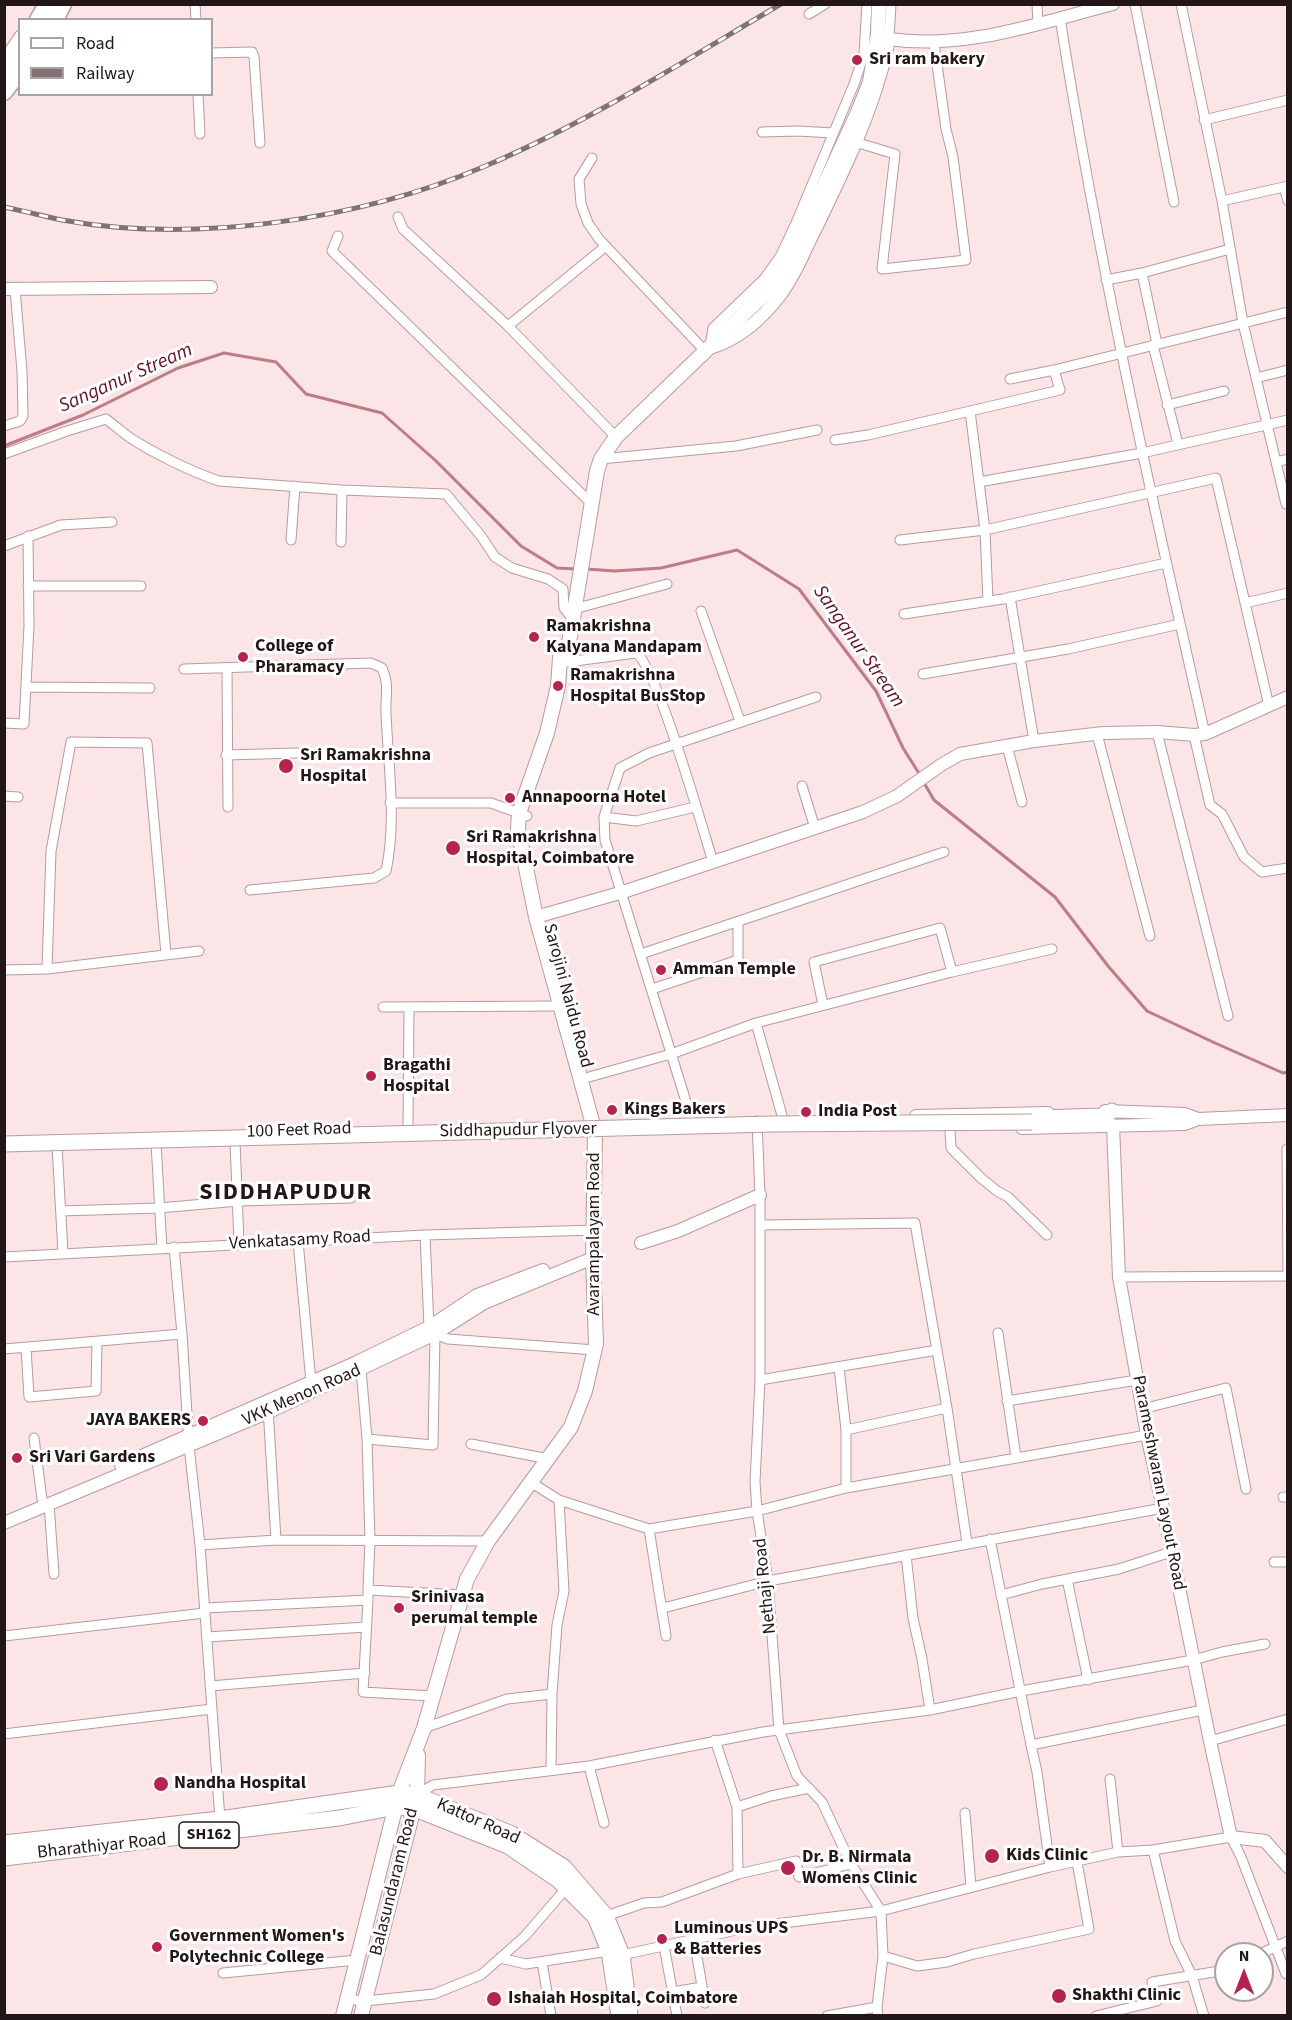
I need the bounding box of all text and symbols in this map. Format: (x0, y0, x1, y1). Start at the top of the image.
legend (18, 18, 213, 96)
text: Road (76, 31, 115, 56)
place label: Sri ram bakery (869, 49, 985, 71)
marker: Sri ram bakery (850, 53, 864, 67)
text: Railway (76, 61, 135, 86)
water label: Sanganur Stream (55, 339, 197, 419)
water label: Sanganur Stream (807, 581, 909, 713)
place label: Ramakrishna Kalyana Mandapam (546, 616, 702, 658)
marker: Ramakrishna Kalyana Mandapam (527, 630, 541, 644)
place label: College of Pharamacy (255, 636, 344, 678)
marker: College of Pharamacy (236, 650, 250, 664)
place label: Ramakrishna Hospital BusStop (570, 665, 706, 708)
marker: Ramakrishna Hospital BusStop (551, 679, 565, 693)
place label: Sri Ramakrishna Hospital (300, 745, 431, 788)
marker: Sri Ramakrishna Hospital (277, 757, 295, 775)
place label: Annapoorna Hotel (522, 787, 666, 809)
marker: Annapoorna Hotel (503, 791, 517, 805)
place label: Sri Ramakrishna Hospital, Coimbatore (466, 827, 634, 870)
marker: Sri Ramakrishna Hospital, Coimbatore (444, 839, 462, 857)
street label: Sarojini Naidu Road (537, 922, 597, 1070)
place label: Amman Temple (673, 959, 796, 981)
marker: Amman Temple (654, 963, 668, 977)
place label: Bragathi Hospital (383, 1055, 451, 1098)
marker: Bragathi Hospital (364, 1069, 378, 1083)
place label: Kings Bakers (624, 1099, 726, 1121)
place label: India Post (818, 1101, 897, 1123)
marker: Kings Bakers (605, 1103, 619, 1117)
marker: India Post (799, 1105, 813, 1119)
street label: 100 Feet Road (246, 1118, 352, 1144)
street label: Siddhapudur Flyover (439, 1119, 597, 1143)
street label: Avarampalayam Road (584, 1152, 606, 1316)
district label: SIDDHAPUDUR (199, 1180, 373, 1208)
street label: Venkatasamy Road (228, 1226, 372, 1256)
street label: VKK Menon Road (239, 1360, 365, 1432)
street label: Parameshwaran Layout Road (1127, 1374, 1189, 1592)
place label: JAYA BAKERS (86, 1410, 191, 1432)
marker: JAYA BAKERS (196, 1414, 210, 1428)
place label: Sri Vari Gardens (29, 1447, 155, 1469)
marker: Sri Vari Gardens (10, 1451, 24, 1465)
street label: Nethaji Road (750, 1537, 782, 1635)
place label: Srinivasa perumal temple (411, 1587, 538, 1630)
marker: Srinivasa perumal temple (392, 1601, 406, 1615)
place label: Nandha Hospital (174, 1773, 306, 1795)
marker: Nandha Hospital (152, 1775, 170, 1793)
street label: Kattor Road (433, 1794, 523, 1850)
street label: Balasundaram Road (366, 1806, 424, 1958)
road number: SH162 (179, 1822, 239, 1848)
street label: Bharathiyar Road (36, 1829, 168, 1865)
place label: Kids Clinic (1006, 1845, 1088, 1867)
place label: Dr. B. Nirmala Womens Clinic (802, 1847, 918, 1890)
marker: Kids Clinic (983, 1847, 1001, 1865)
marker: Dr. B. Nirmala Womens Clinic (779, 1859, 797, 1877)
place label: Luminous UPS & Batteries (674, 1918, 788, 1960)
place label: Government Women's Polytechnic College (169, 1926, 345, 1968)
marker: Luminous UPS & Batteries (655, 1932, 669, 1946)
marker: Government Women's Polytechnic College (150, 1940, 164, 1954)
north arrow (1214, 1942, 1274, 2002)
text: N (1239, 1945, 1249, 1967)
place label: Shakthi Clinic (1072, 1985, 1181, 2007)
marker: Shakthi Clinic (1050, 1987, 1068, 2005)
place label: Ishaiah Hospital, Coimbatore (508, 1988, 738, 2010)
marker: Ishaiah Hospital, Coimbatore (485, 1990, 503, 2008)

